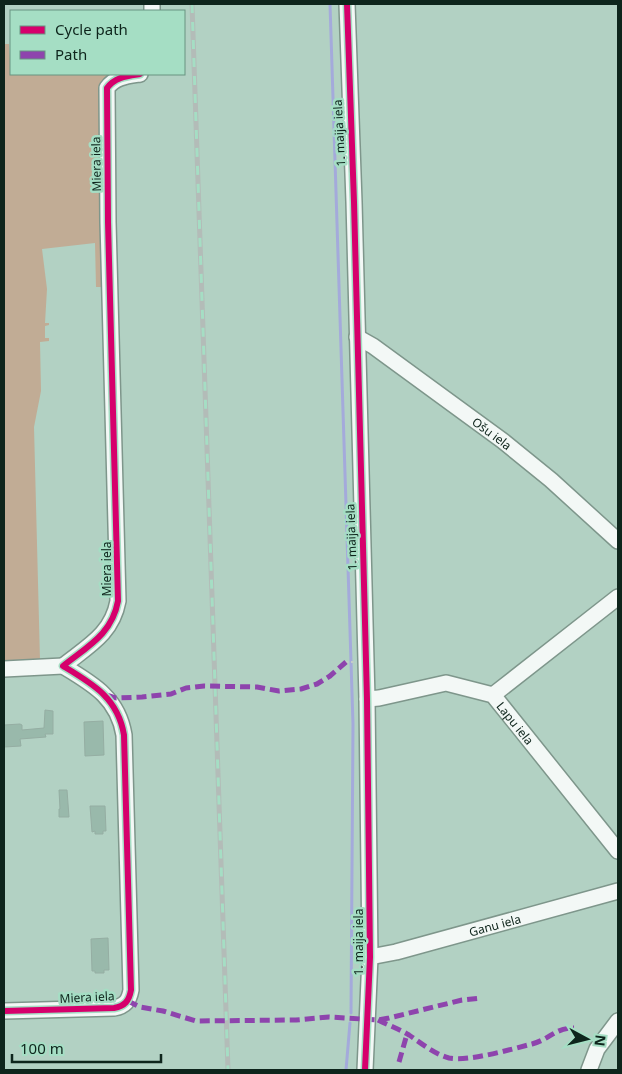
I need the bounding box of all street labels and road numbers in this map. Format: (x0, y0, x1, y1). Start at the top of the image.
street label: 1. maija iela (329, 99, 349, 167)
street label: Miera iela (87, 136, 105, 192)
street label: Ošu iela (469, 413, 516, 453)
street label: 1. maija iela (341, 503, 361, 571)
street label: Miera iela (98, 541, 115, 597)
street label: Lapu iela (493, 698, 538, 748)
street label: 1. maija iela (350, 909, 367, 975)
street label: Ganu iela (467, 910, 523, 940)
street label: Miera iela (59, 987, 115, 1007)

